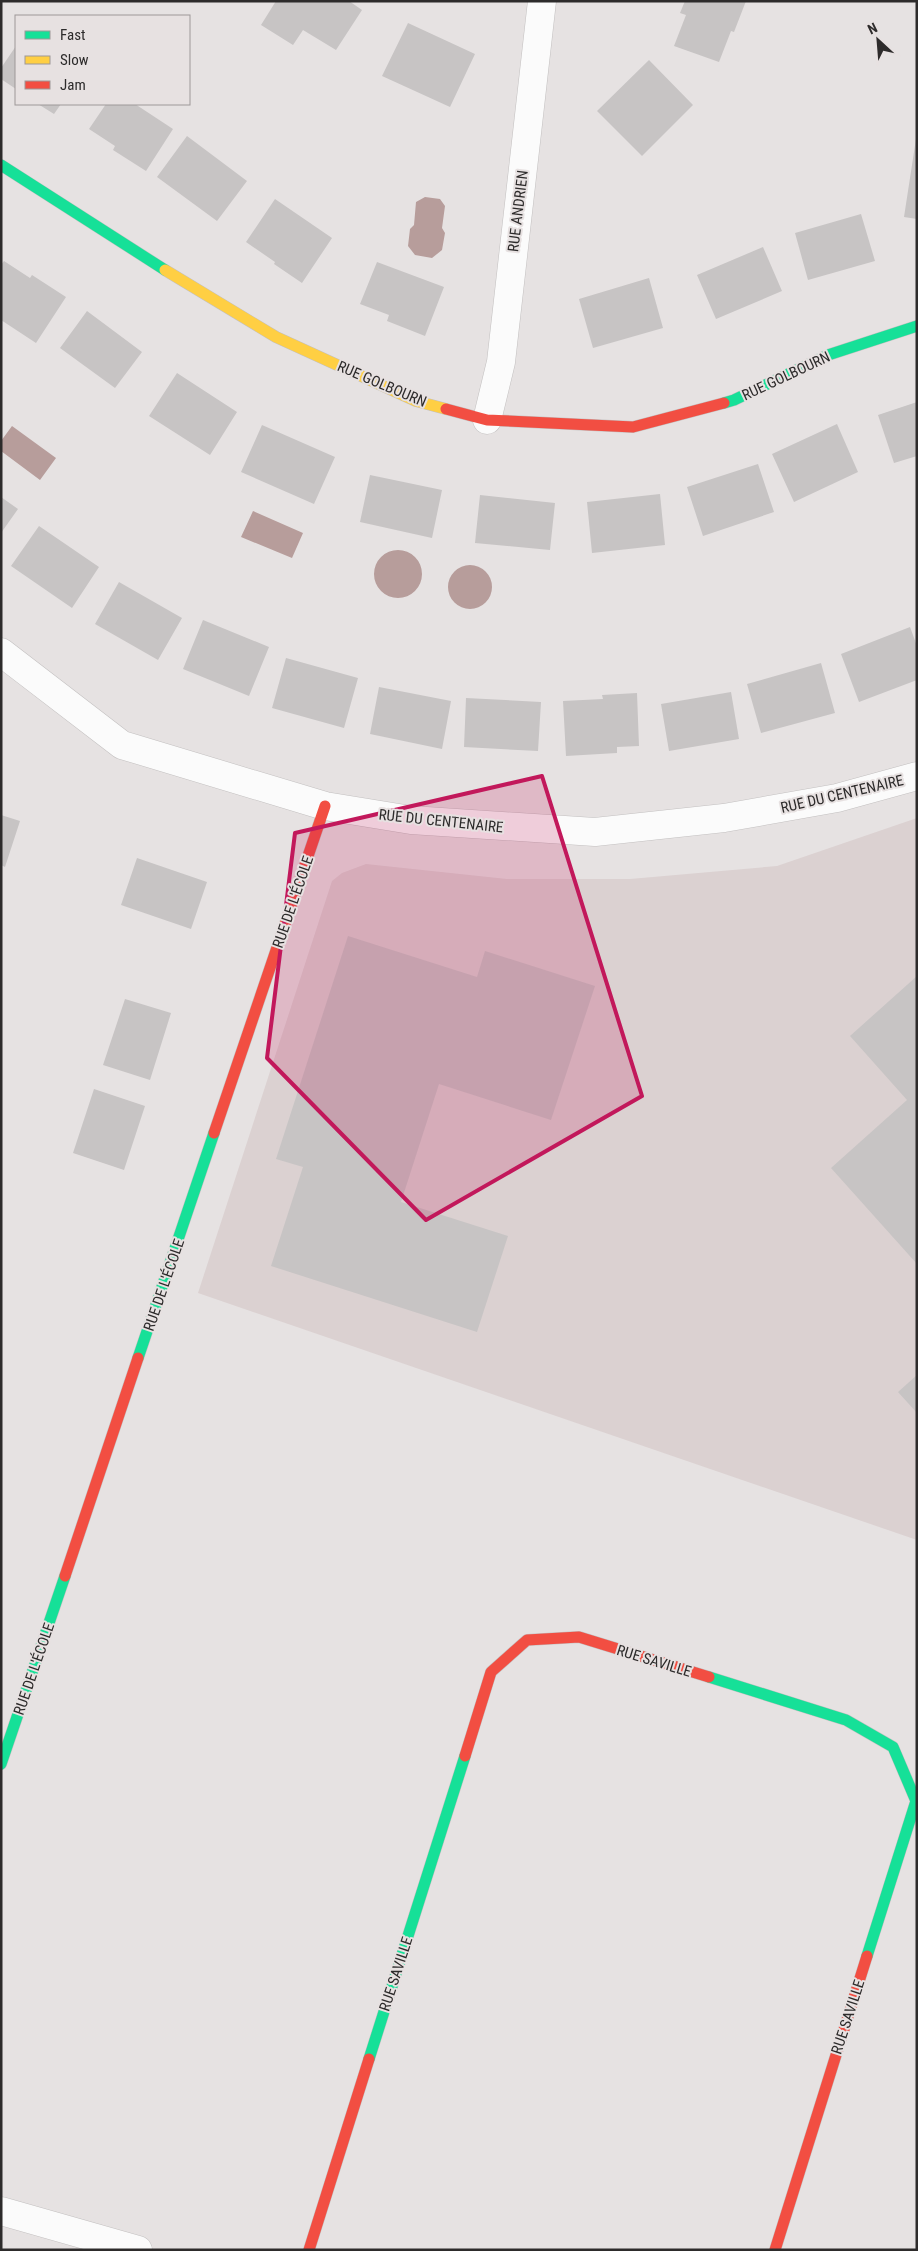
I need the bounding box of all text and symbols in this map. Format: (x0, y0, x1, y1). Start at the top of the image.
legend (15, 15, 190, 105)
north arrow (853, 15, 903, 65)
text: N (865, 19, 880, 37)
text: Fast (60, 26, 85, 44)
text: Slow (60, 51, 89, 69)
text: Jam (60, 76, 86, 94)
street label: RUE ANDRIEN (504, 169, 532, 253)
street label: RUE GOLBOURN (739, 348, 833, 404)
street label: RUE GOLBOURN (335, 357, 429, 411)
street label: RUE DU CENTENAIRE (779, 771, 905, 817)
street label: RUE DU CENTENAIRE (378, 806, 504, 836)
street label: RUE DE L'ÉCOLE (269, 854, 317, 950)
street label: RUE DE L'ÉCOLE (140, 1237, 188, 1333)
street label: RUE DE L'ÉCOLE (10, 1621, 58, 1717)
street label: RUE SAVILLE (615, 1641, 693, 1681)
street label: RUE SAVILLE (376, 1935, 416, 2013)
street label: RUE SAVILLE (828, 1978, 868, 2056)

